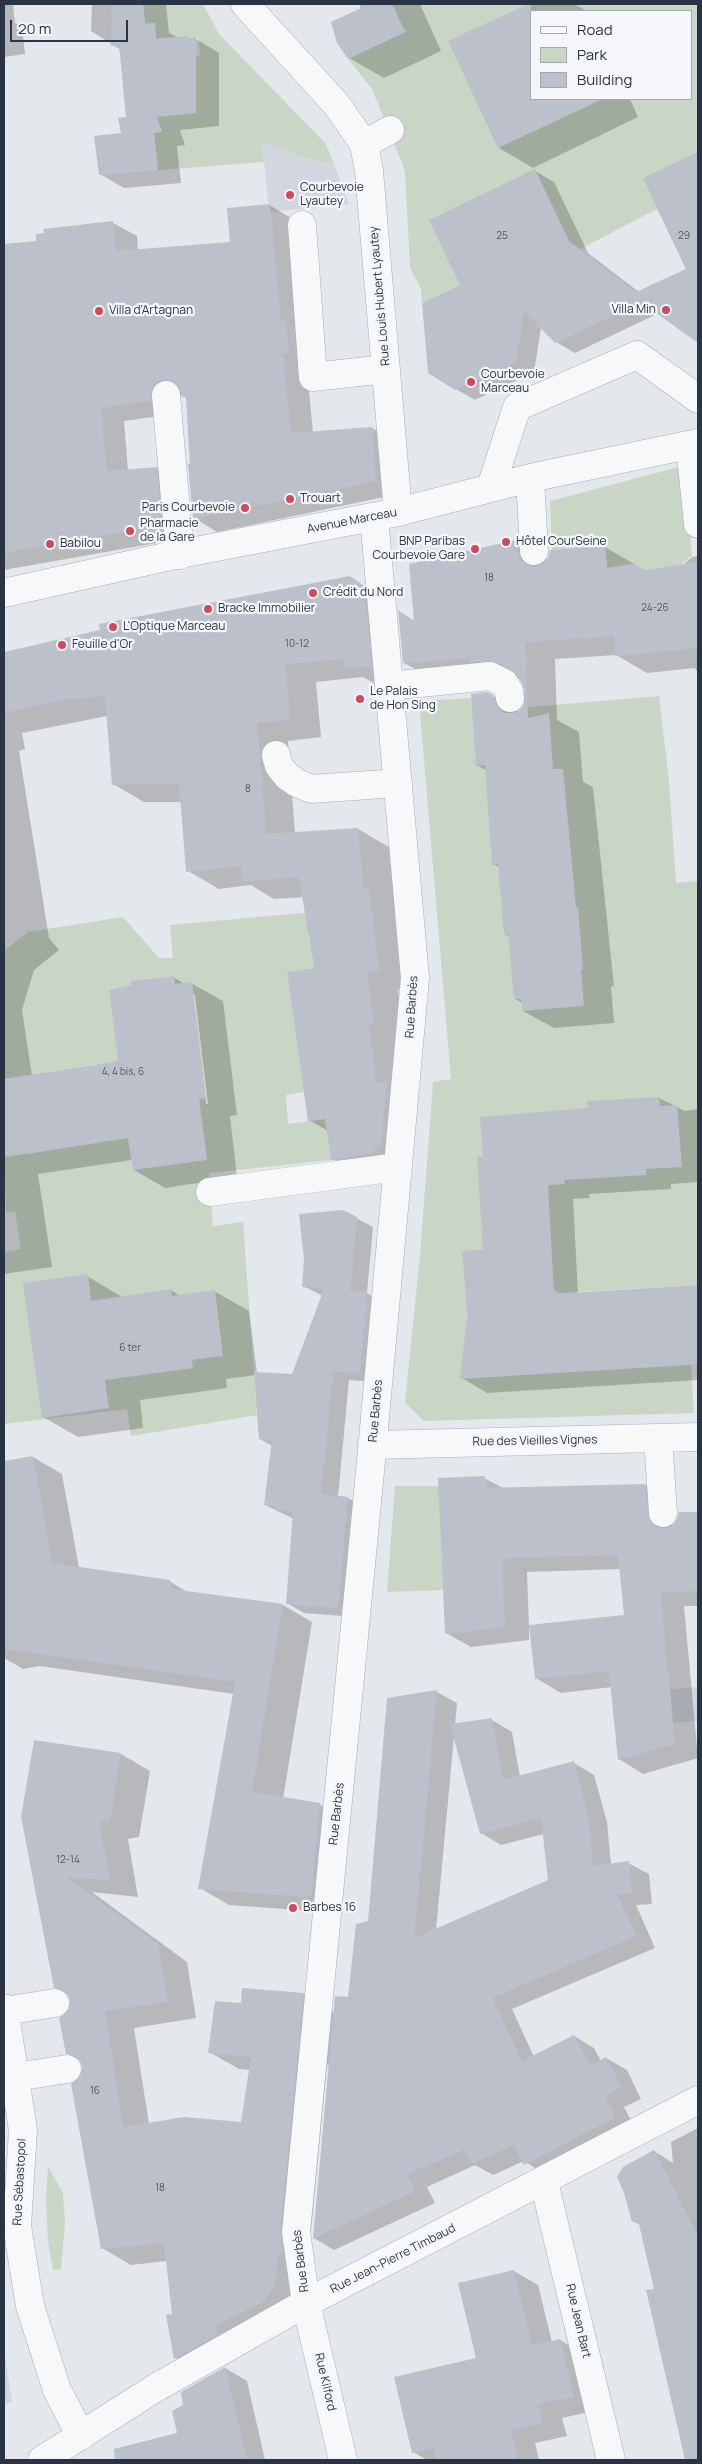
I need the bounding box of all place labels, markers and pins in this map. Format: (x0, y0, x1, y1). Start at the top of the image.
place label: Courbevoie Lyautey (300, 181, 364, 209)
marker: Courbevoie Lyautey (284, 189, 296, 201)
place label: Villa Min (612, 303, 656, 317)
place label: Villa d'Artagnan (109, 304, 193, 318)
marker: Villa Min (660, 304, 672, 316)
marker: Villa d'Artagnan (93, 305, 105, 317)
place label: Courbevoie Marceau (481, 368, 545, 396)
marker: Courbevoie Marceau (465, 376, 477, 388)
place label: Trouart (300, 492, 341, 506)
marker: Trouart (284, 493, 296, 505)
place label: Paris Courbevoie (142, 501, 235, 515)
marker: Paris Courbevoie (239, 502, 251, 514)
place label: Pharmacie de la Gare (140, 517, 198, 545)
marker: Pharmacie de la Gare (124, 525, 136, 537)
place label: BNP Paribas Courbevoie Gare (372, 535, 465, 563)
place label: Hôtel CourSeine (516, 535, 607, 549)
marker: Hôtel CourSeine (500, 536, 512, 548)
place label: Babilou (60, 537, 101, 551)
marker: Babilou (44, 538, 56, 550)
marker: BNP Paribas Courbevoie Gare (469, 543, 481, 555)
place label: Crédit du Nord (323, 586, 403, 600)
marker: Crédit du Nord (307, 587, 319, 599)
place label: Bracke Immobilier (218, 602, 315, 616)
marker: Bracke Immobilier (202, 603, 214, 615)
place label: L'Optique Marceau (123, 620, 225, 634)
marker: L'Optique Marceau (107, 621, 119, 633)
place label: Feuille d'Or (72, 638, 133, 652)
marker: Feuille d'Or (56, 639, 68, 651)
place label: Le Palais de Hon Sing (370, 685, 436, 713)
marker: Le Palais de Hon Sing (354, 693, 366, 705)
place label: Barbes 16 (303, 1901, 356, 1915)
marker: Barbes 16 (287, 1902, 299, 1914)

